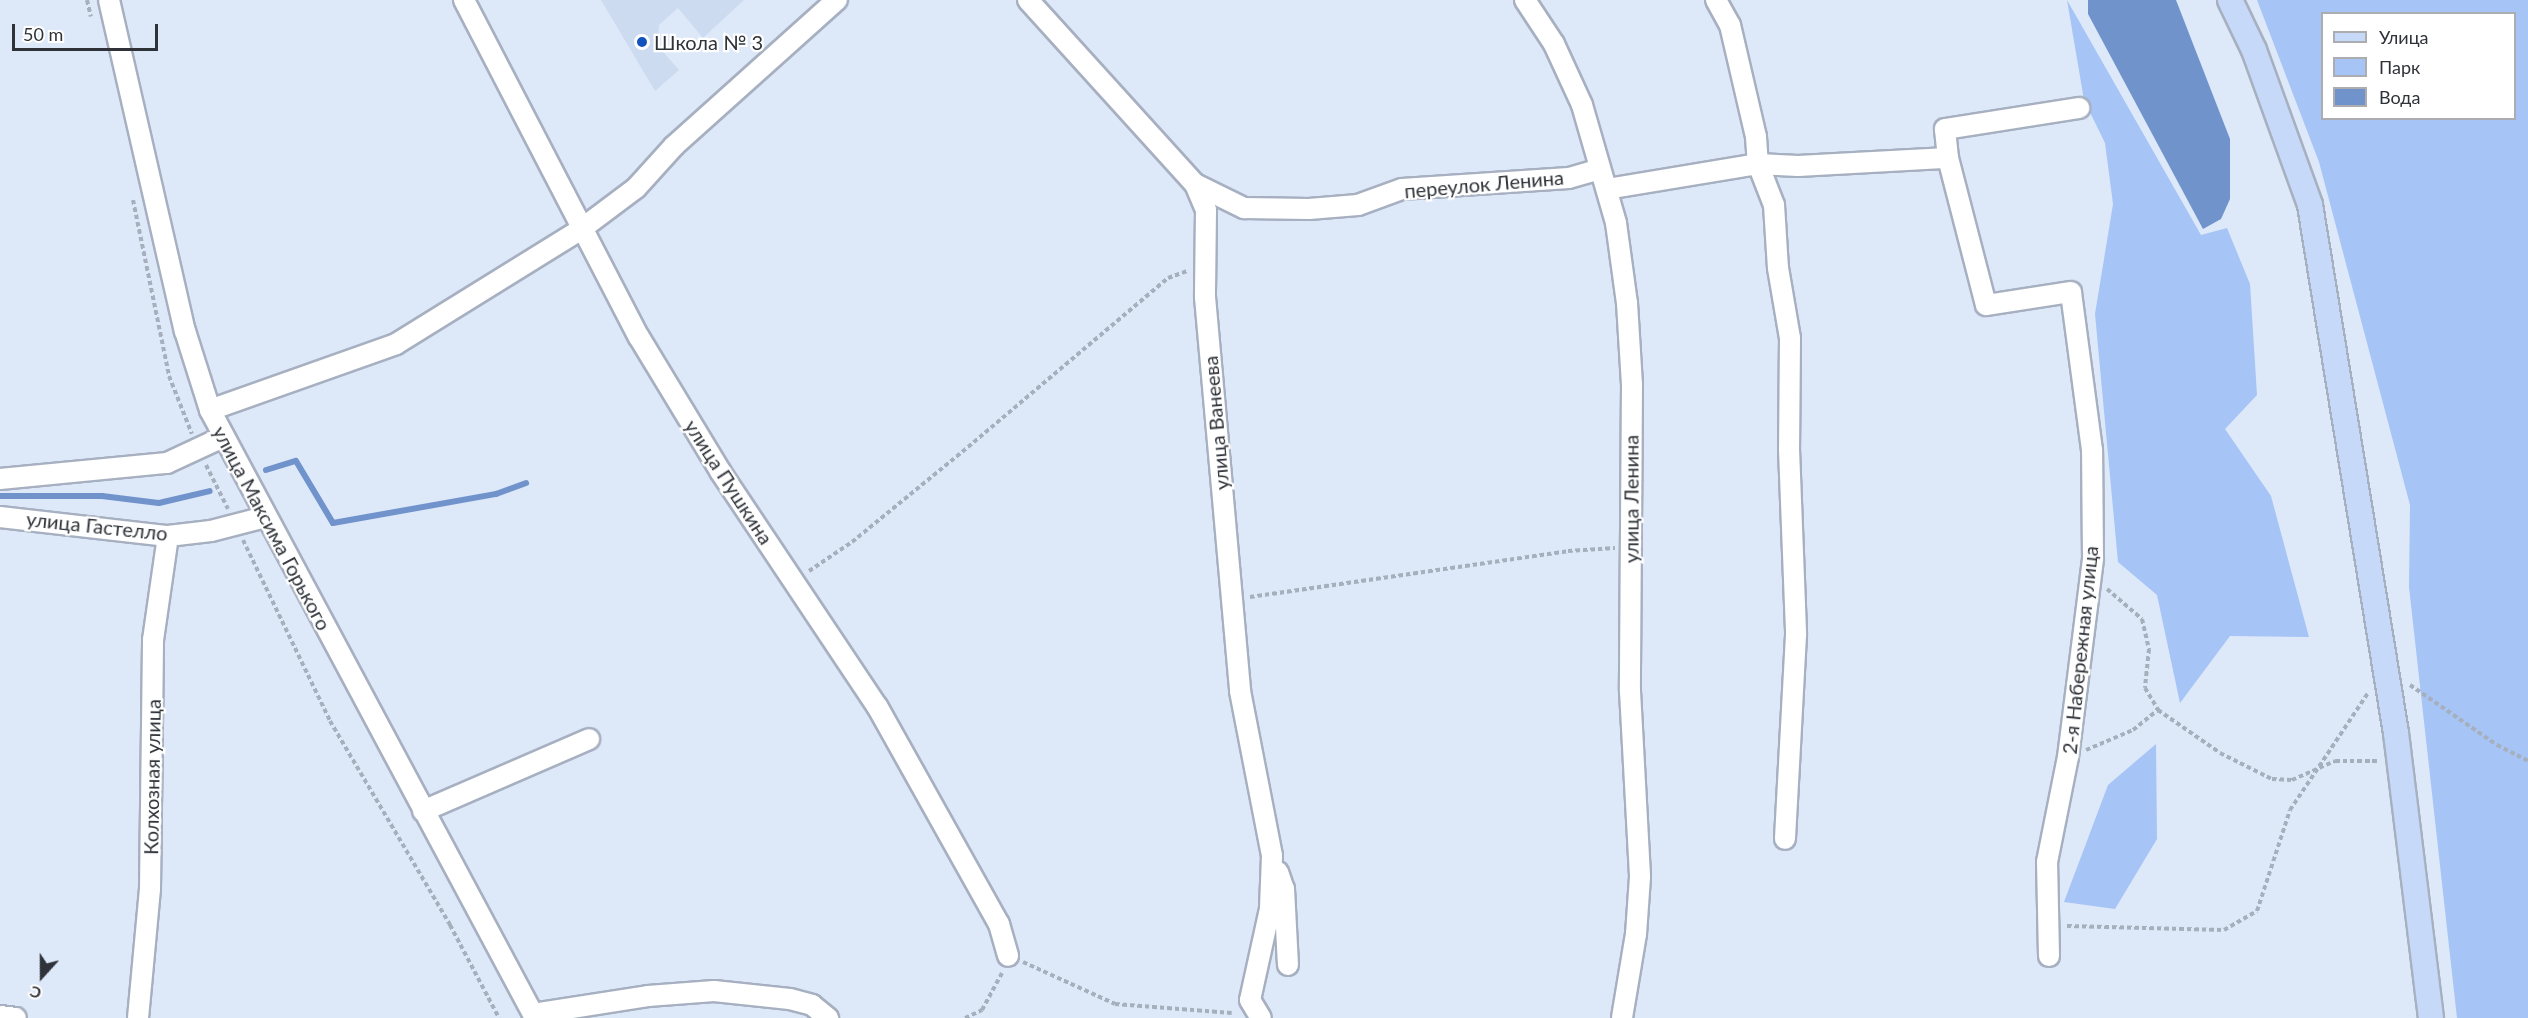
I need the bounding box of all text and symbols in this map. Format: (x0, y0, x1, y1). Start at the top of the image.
scale bar (15, 12, 160, 50)
legend (2321, 12, 2516, 120)
text: 50 m (23, 23, 63, 45)
text: Улица (2379, 26, 2429, 48)
place label: Школа № 3 (654, 30, 763, 54)
marker: Школа № 3 (635, 35, 649, 49)
text: Парк (2379, 56, 2420, 78)
text: Вода (2379, 86, 2420, 108)
street label: переулок Ленина (1403, 165, 1565, 203)
street label: улица Ванеева (1198, 355, 1234, 491)
street label: улица Пушкина (680, 415, 778, 549)
street label: улица Максима Горького (208, 422, 336, 634)
street label: улица Ленина (1619, 435, 1643, 563)
street label: улица Гастелло (25, 507, 169, 545)
street label: 2-я Набережная улица (2057, 545, 2103, 755)
street label: Колхозная улица (139, 699, 165, 855)
north arrow (12, 946, 72, 1006)
text: С (27, 983, 44, 1004)

